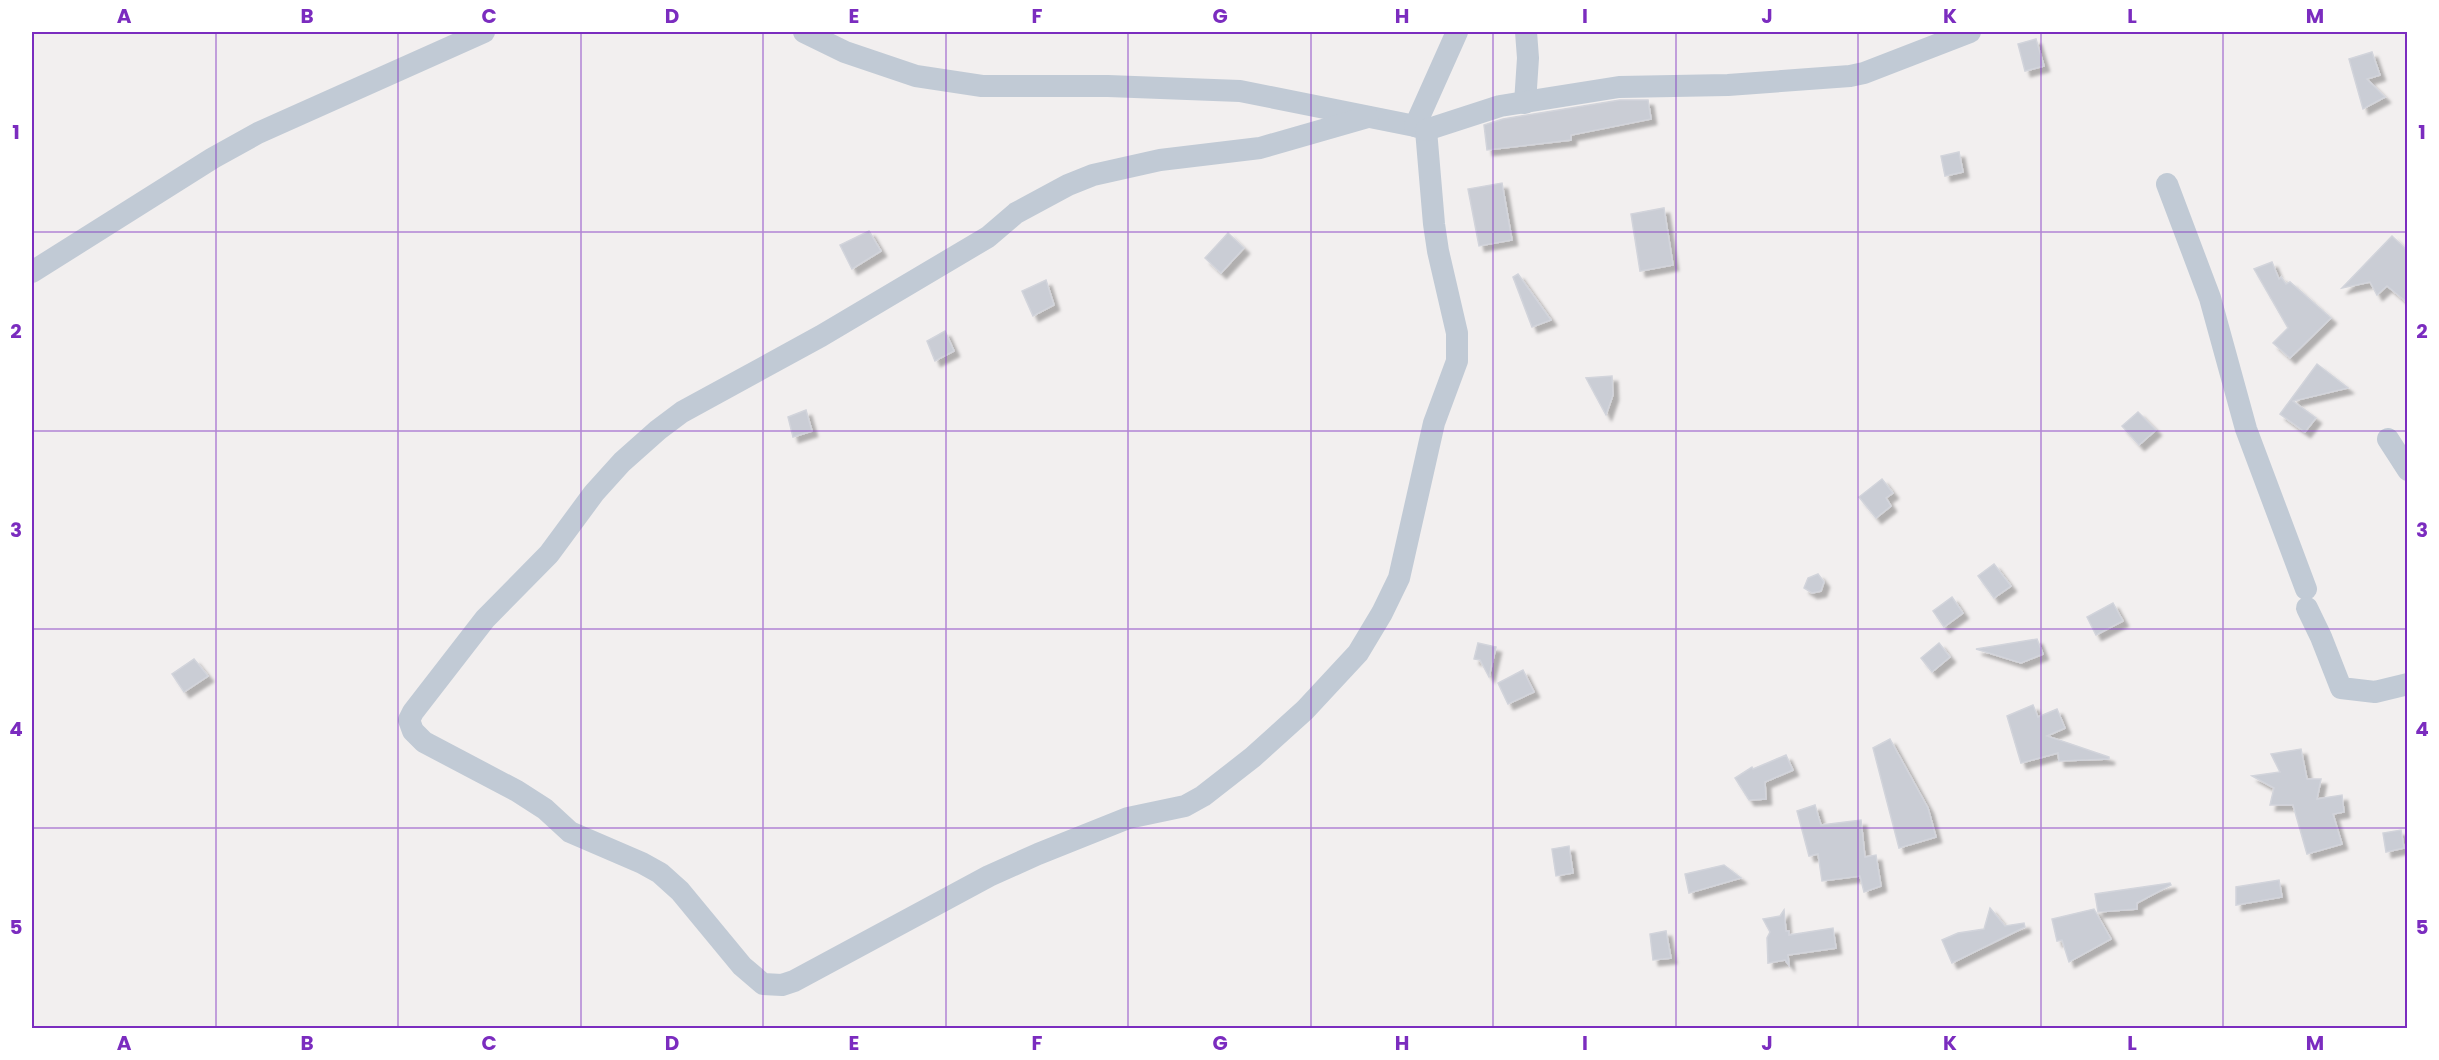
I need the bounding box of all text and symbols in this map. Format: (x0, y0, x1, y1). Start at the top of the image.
text: A (117, 2, 132, 30)
text: B (300, 2, 314, 30)
text: C (481, 2, 497, 30)
text: D (665, 2, 679, 30)
text: E (849, 2, 859, 30)
text: F (1032, 2, 1043, 30)
text: G (1212, 2, 1228, 30)
text: H (1395, 2, 1409, 30)
text: I (1582, 2, 1588, 30)
text: J (1761, 2, 1773, 30)
text: K (1943, 2, 1957, 30)
text: L (2127, 2, 2137, 30)
text: M (2306, 2, 2324, 30)
text: 1 (12, 118, 20, 146)
text: 1 (2418, 118, 2426, 146)
text: 2 (10, 317, 22, 345)
text: 2 (2416, 317, 2428, 345)
text: 3 (10, 516, 22, 544)
text: 3 (2416, 516, 2428, 544)
text: 4 (9, 715, 23, 743)
text: 4 (2415, 715, 2429, 743)
text: 5 (10, 913, 23, 941)
text: 5 (2416, 913, 2429, 941)
text: A (117, 1029, 132, 1057)
text: B (300, 1029, 314, 1057)
text: C (481, 1029, 497, 1057)
text: D (665, 1029, 679, 1057)
text: E (849, 1029, 859, 1057)
text: F (1032, 1029, 1043, 1057)
text: G (1212, 1029, 1228, 1057)
text: H (1395, 1029, 1409, 1057)
text: I (1582, 1029, 1588, 1057)
text: J (1761, 1029, 1773, 1057)
text: K (1943, 1029, 1957, 1057)
text: L (2127, 1029, 2137, 1057)
text: M (2306, 1029, 2324, 1057)

